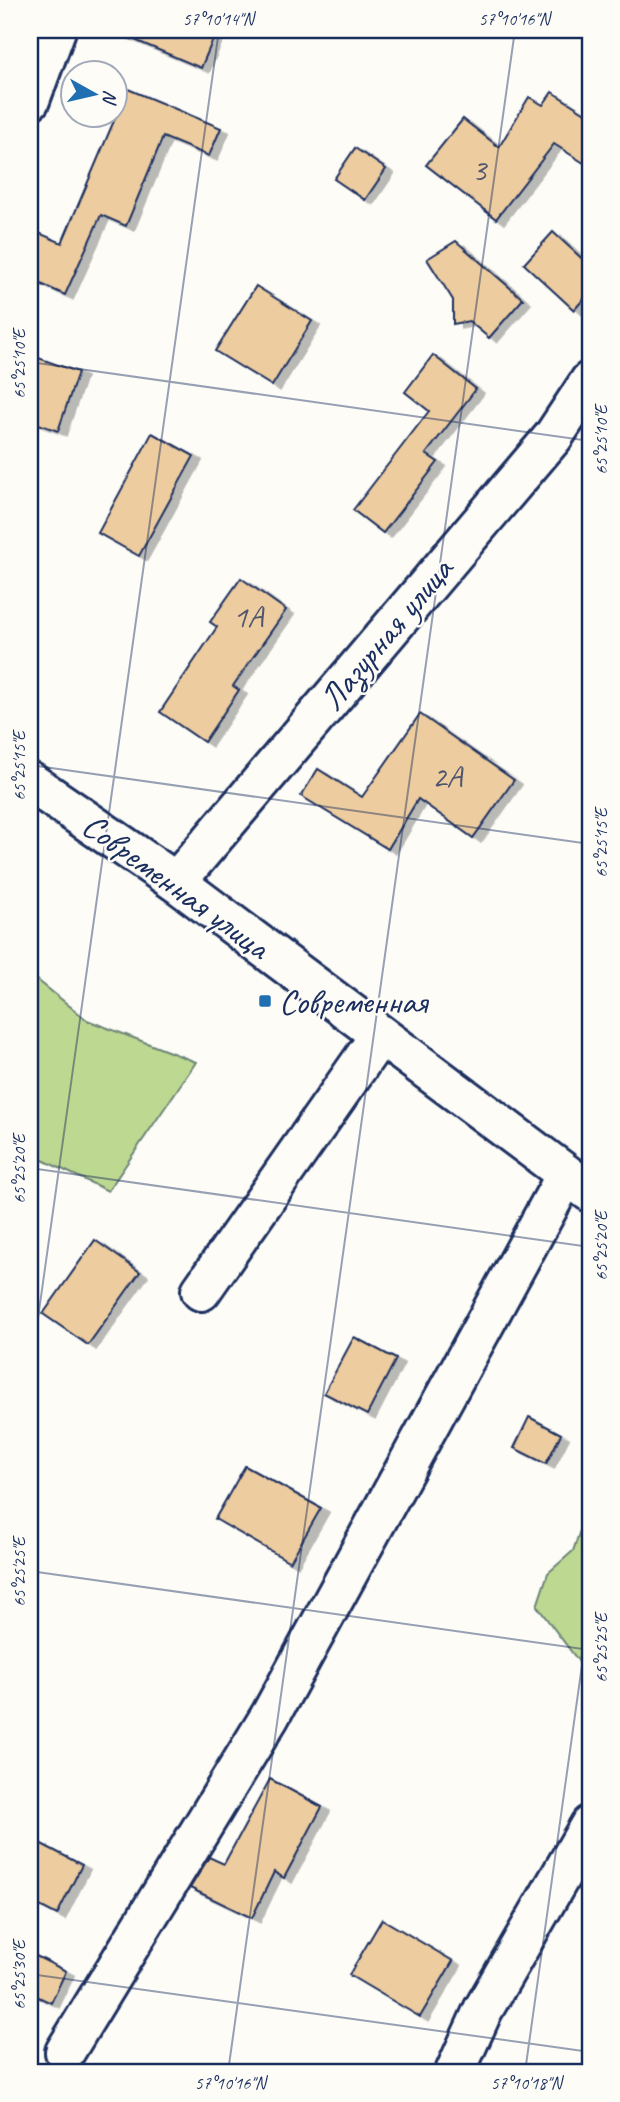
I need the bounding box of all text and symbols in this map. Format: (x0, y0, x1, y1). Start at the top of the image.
text: 57°10'14"N (183, 8, 257, 30)
text: 57°10'16"N (479, 8, 553, 30)
north arrow (60, 60, 130, 130)
text: N (97, 89, 123, 107)
house number: 3 (472, 149, 489, 190)
text: 65°25'10"E (8, 327, 30, 399)
text: 65°25'10"E (590, 403, 612, 475)
street label: Лазурная улица (309, 546, 465, 720)
house number: 1А (233, 596, 265, 637)
text: 65°25'15"E (8, 729, 30, 801)
house number: 2А (432, 756, 464, 797)
street label: Современная улица (73, 803, 280, 970)
text: 65°25'15"E (590, 806, 612, 878)
place label: Современная (279, 979, 429, 1024)
marker: Современная (257, 993, 273, 1009)
text: 65°25'20"E (8, 1132, 30, 1204)
text: 65°25'20"E (590, 1209, 612, 1281)
text: 65°25'25"E (8, 1535, 30, 1607)
text: 65°25'25"E (590, 1611, 612, 1683)
text: 65°25'30"E (8, 1938, 30, 2010)
text: 57°10'16"N (195, 2072, 269, 2094)
text: 57°10'18"N (491, 2072, 565, 2094)

